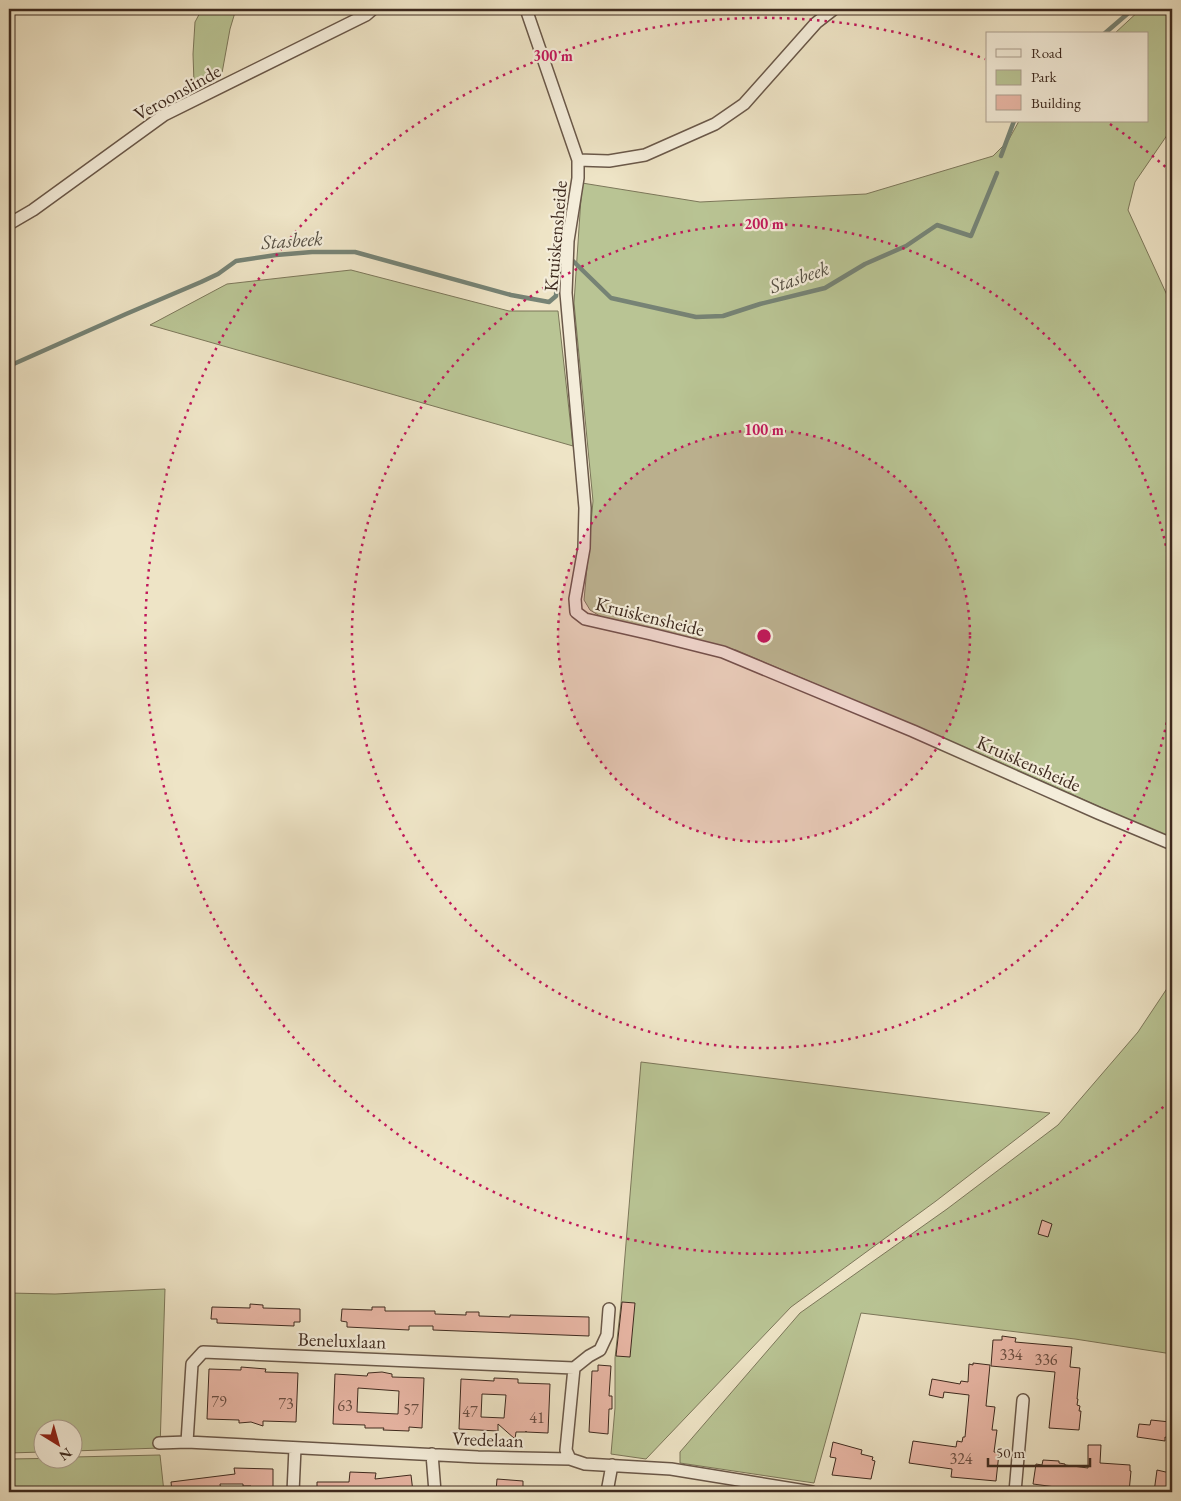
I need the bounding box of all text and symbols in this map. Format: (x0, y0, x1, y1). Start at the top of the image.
legend (986, 32, 1148, 122)
text: Road (1031, 43, 1063, 62)
text: 300 m (533, 46, 573, 65)
street label: Veroonslinde (129, 58, 225, 127)
text: Park (1031, 67, 1058, 86)
text: Building (1031, 93, 1081, 112)
street label: Kruiskensheide (538, 179, 573, 293)
text: 200 m (744, 214, 784, 233)
water label: Stasbeek (259, 225, 324, 255)
water label: Stasbeek (765, 255, 832, 300)
text: 100 m (744, 420, 784, 439)
street label: Kruiskensheide (593, 591, 707, 642)
centre of rings (755, 627, 773, 645)
street label: Kruiskensheide (973, 729, 1085, 798)
street label: Beneluxlaan (297, 1326, 387, 1355)
house number: 334 (999, 1344, 1023, 1365)
house number: 336 (1034, 1349, 1058, 1370)
house number: 79 (211, 1391, 227, 1412)
house number: 73 (278, 1393, 294, 1414)
house number: 63 (337, 1395, 353, 1416)
house number: 57 (403, 1399, 419, 1420)
house number: 47 (462, 1401, 478, 1422)
house number: 41 (529, 1407, 545, 1428)
north arrow (32, 1418, 82, 1468)
street label: Vredelaan (452, 1426, 524, 1453)
scale bar (988, 1436, 1091, 1468)
text: 50 m (996, 1443, 1025, 1462)
text: N (55, 1444, 76, 1465)
house number: 324 (949, 1448, 973, 1469)

